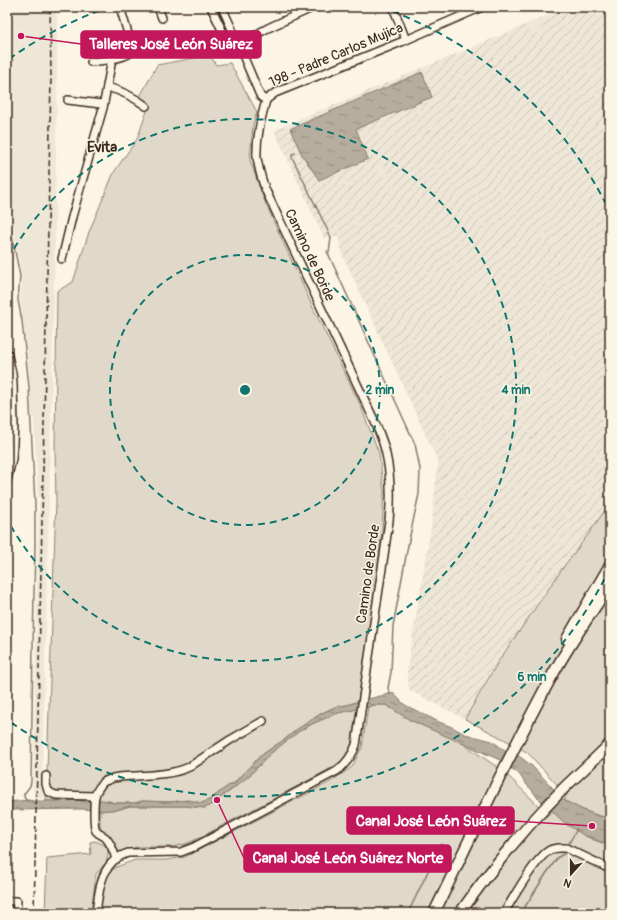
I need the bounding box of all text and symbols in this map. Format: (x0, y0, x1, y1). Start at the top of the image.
street label: 198 - Padre Carlos Mujica (267, 19, 405, 91)
callout: Talleres José León Suárez (81, 31, 261, 58)
text: Talleres José León Suárez (88, 35, 253, 54)
district label: Evita (87, 138, 117, 157)
street label: Camino de Borde (281, 206, 339, 304)
centre of rings (238, 383, 252, 397)
text: 2 min (366, 383, 395, 398)
text: 4 min (500, 383, 531, 398)
street label: Camino de Borde (353, 523, 383, 625)
text: 6 min (517, 670, 547, 685)
callout: Canal José León Suárez (347, 807, 514, 834)
text: Canal José León Suárez (356, 812, 506, 831)
callout: Canal José León Suárez Norte (244, 845, 451, 872)
text: Canal José León Suárez Norte (253, 849, 444, 868)
north arrow (551, 854, 591, 894)
text: N (561, 875, 573, 890)

